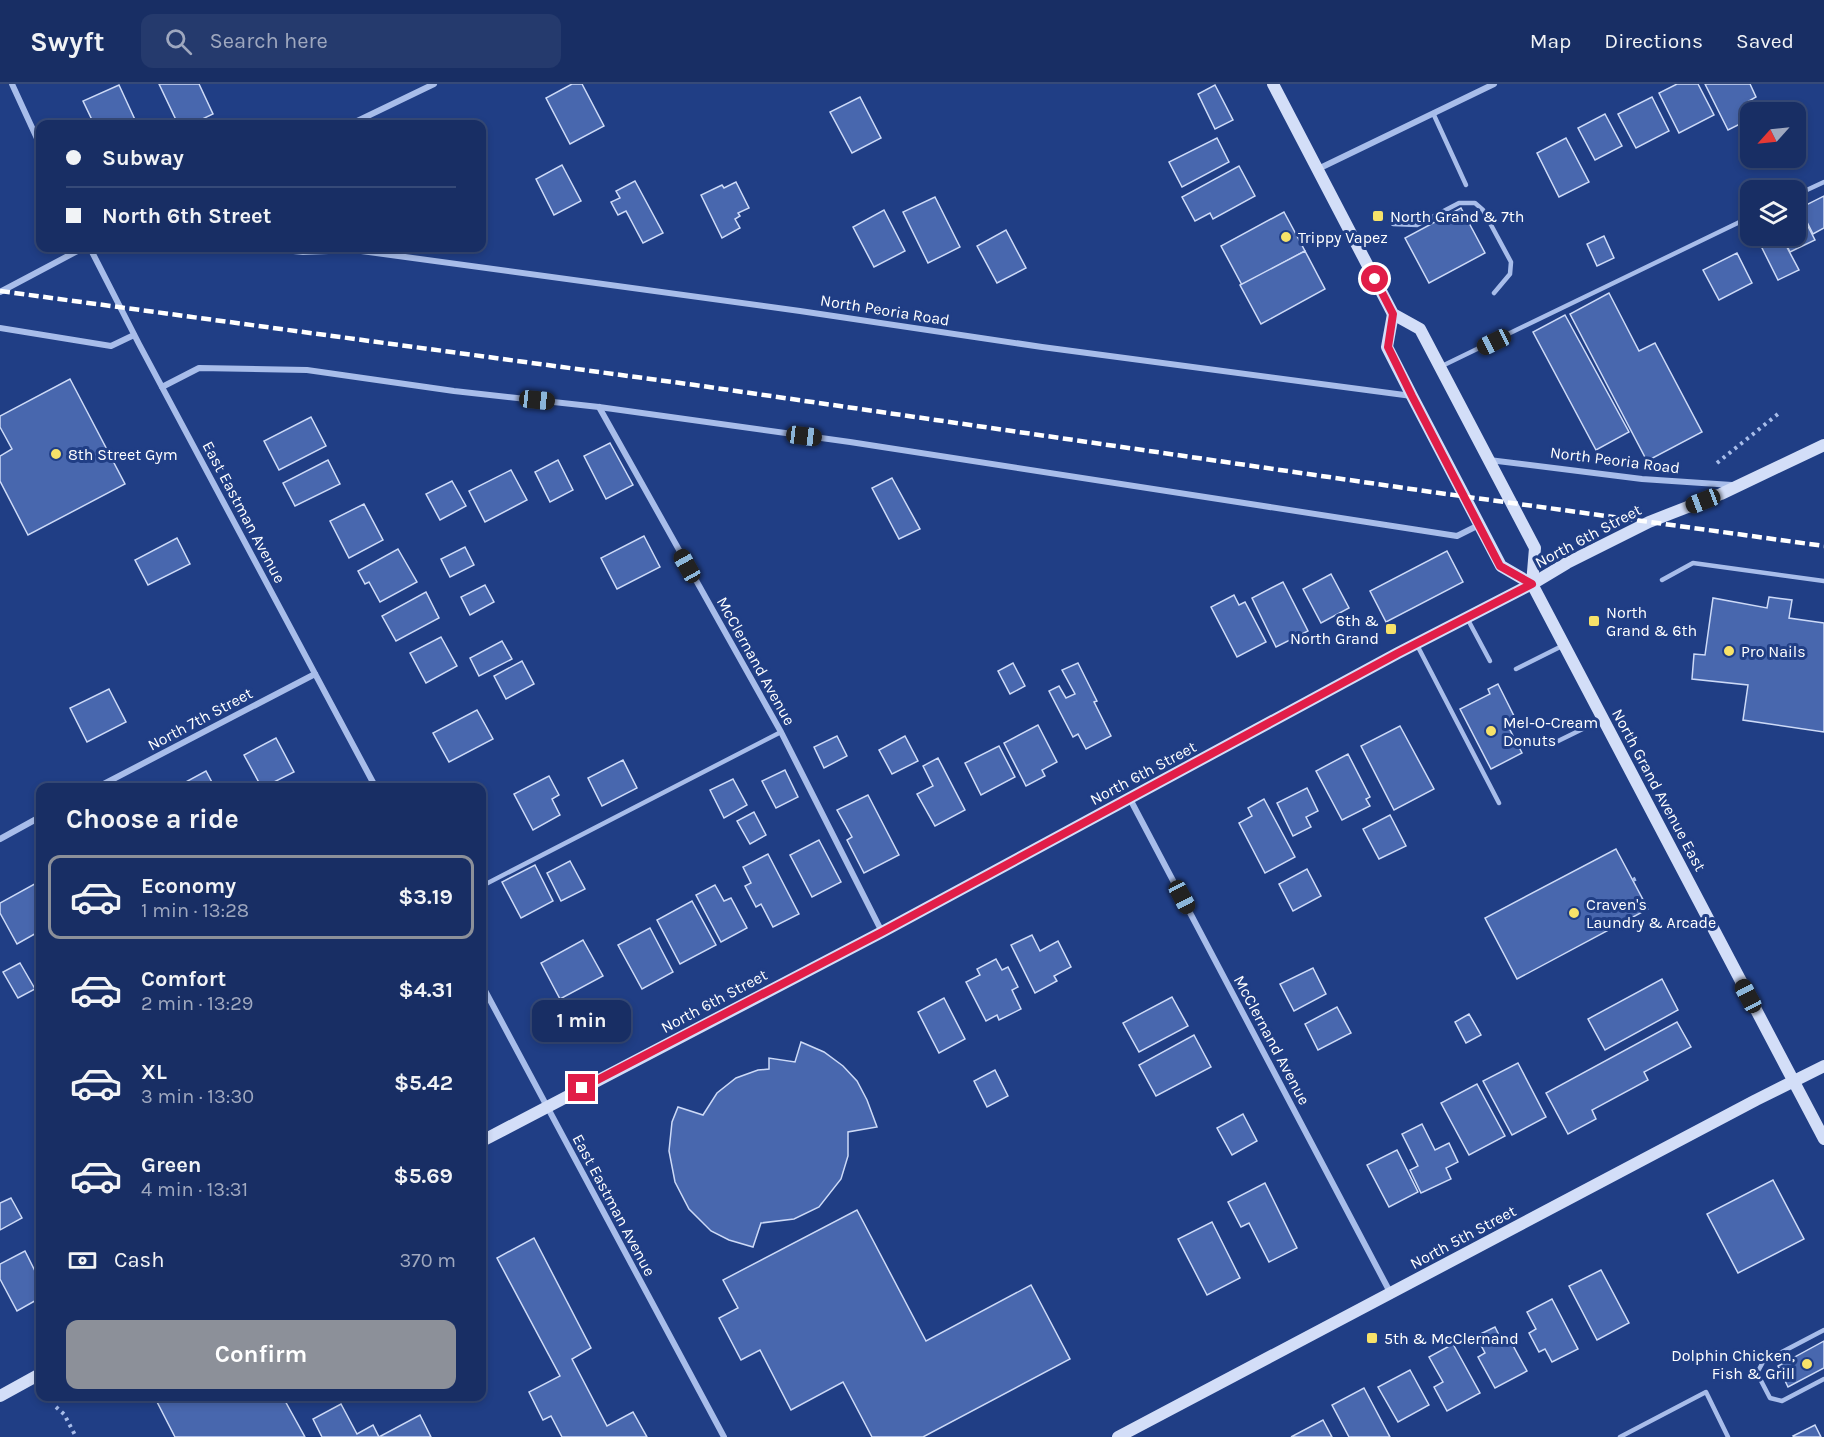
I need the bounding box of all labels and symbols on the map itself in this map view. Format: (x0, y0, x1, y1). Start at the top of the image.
north arrow (1740, 102, 1806, 168)
place label: North Grand & 7th (1390, 207, 1524, 226)
marker: North Grand & 7th (1371, 209, 1385, 223)
place label: Trippy Vapez (1298, 228, 1388, 247)
marker: Trippy Vapez (1279, 230, 1293, 244)
route start (1361, 265, 1388, 292)
street label: North Peoria Road (819, 290, 951, 330)
car (1474, 326, 1514, 358)
car (518, 389, 556, 411)
car (785, 425, 823, 447)
street label: East Eastman Avenue (198, 438, 290, 586)
street label: North Peoria Road (1549, 443, 1681, 477)
place label: 8th Street Gym (68, 445, 178, 464)
marker: 8th Street Gym (49, 447, 63, 461)
car (1683, 486, 1723, 516)
street label: North 6th Street (1532, 500, 1644, 572)
car (670, 546, 704, 586)
street label: McClernand Avenue (713, 593, 799, 729)
place label: North Grand & 6th (1606, 603, 1697, 640)
place label: 6th & North Grand (1290, 611, 1379, 648)
marker: North Grand & 6th (1587, 614, 1601, 628)
marker: 6th & North Grand (1384, 622, 1398, 636)
place label: Pro Nails (1741, 642, 1806, 661)
marker: Pro Nails (1722, 644, 1736, 658)
street label: North 7th Street (144, 683, 256, 755)
street label: North Grand Avenue East (1608, 705, 1710, 875)
place label: Mel-O-Cream Donuts (1503, 713, 1598, 750)
marker: Mel-O-Cream Donuts (1484, 724, 1498, 738)
street label: North 6th Street (1087, 737, 1199, 809)
car (1166, 877, 1198, 917)
place label: Craven's Laundry & Arcade (1586, 895, 1716, 932)
marker: Craven's Laundry & Arcade (1567, 906, 1581, 920)
street label: North 6th Street (658, 965, 770, 1037)
street label: McClernand Avenue (1230, 972, 1314, 1108)
car (1732, 976, 1764, 1016)
callout: 1 min (532, 1001, 632, 1043)
route end (568, 1074, 595, 1101)
street label: East Eastman Avenue (568, 1131, 660, 1279)
street label: North 5th Street (1407, 1201, 1519, 1273)
place label: 5th & McClernand (1384, 1329, 1519, 1348)
marker: 5th & McClernand (1365, 1331, 1379, 1345)
place label: Dolphin Chicken, Fish & Grill (1671, 1346, 1795, 1383)
marker: Dolphin Chicken, Fish & Grill (1800, 1357, 1814, 1371)

